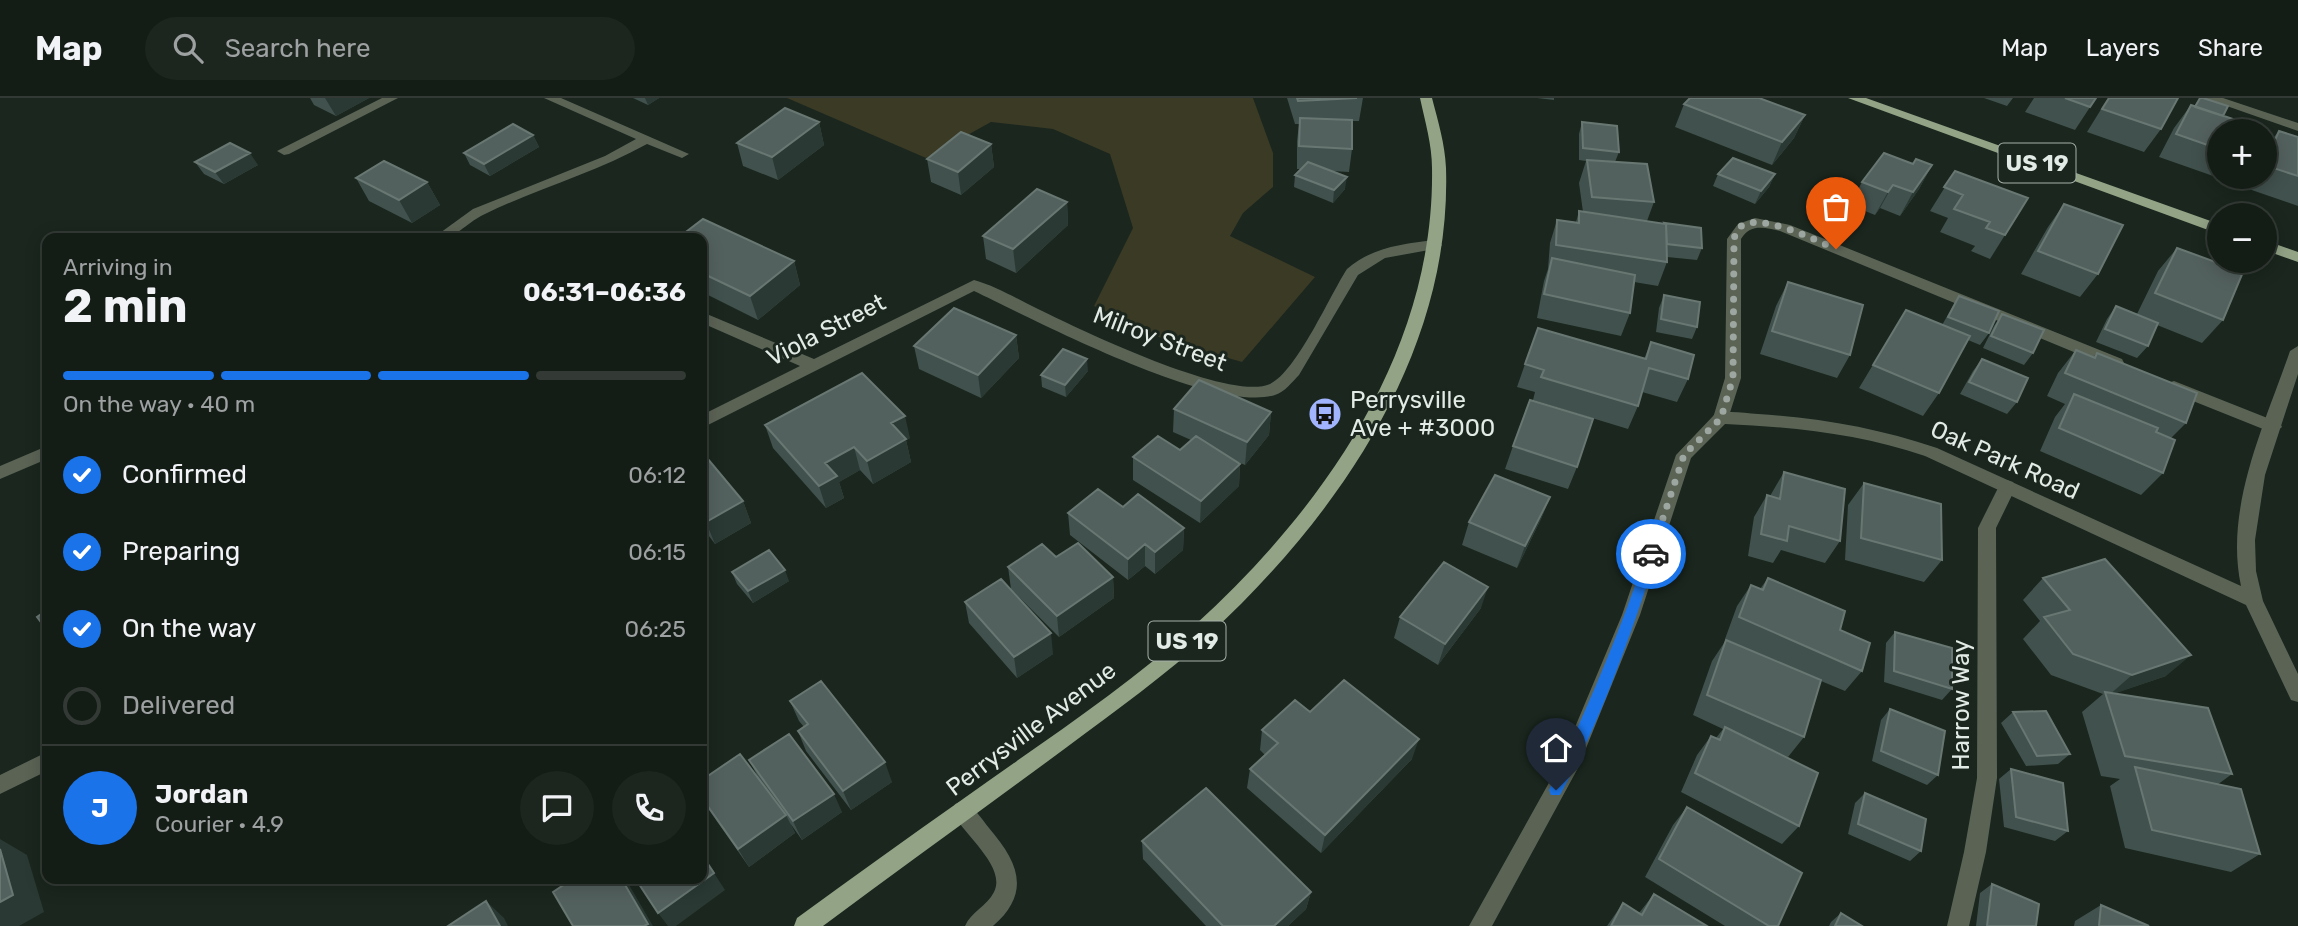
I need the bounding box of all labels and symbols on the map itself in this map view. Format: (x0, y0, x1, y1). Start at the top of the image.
road number: US 19 (1998, 144, 2076, 183)
pin (1806, 177, 1866, 249)
street label: Viola Street (762, 288, 890, 372)
street label: Milroy Street (1089, 301, 1231, 377)
place label: Perrysville Ave + #3000 (1350, 386, 1495, 442)
bus stop icon: Perrysville Ave + #3000 (1306, 395, 1344, 433)
street label: Oak Park Road (1926, 415, 2084, 505)
courier (1616, 519, 1686, 589)
road number: US 19 (1148, 622, 1226, 660)
street label: Harrow Way (1947, 640, 1975, 770)
street label: Perrysville Avenue (941, 656, 1121, 802)
pin (1526, 718, 1586, 790)

